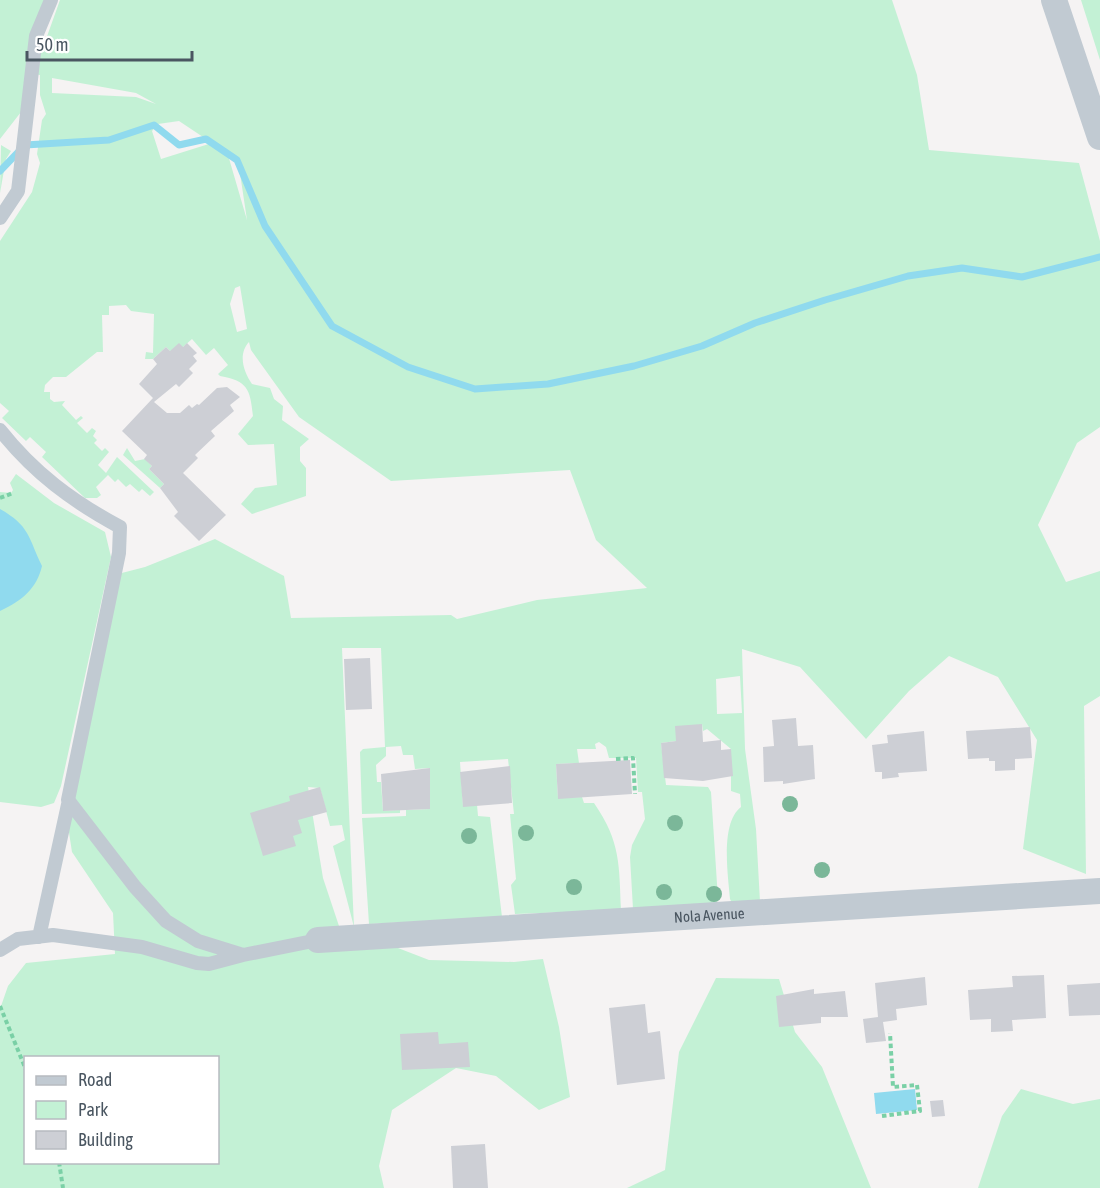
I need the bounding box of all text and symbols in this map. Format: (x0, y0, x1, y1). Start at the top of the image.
scale bar (27, 24, 192, 62)
text: 50 m (36, 34, 68, 55)
street label: Nola Avenue (673, 904, 745, 926)
legend (24, 1056, 219, 1164)
text: Road (78, 1069, 112, 1090)
text: Park (78, 1099, 108, 1120)
text: Building (78, 1129, 133, 1150)

